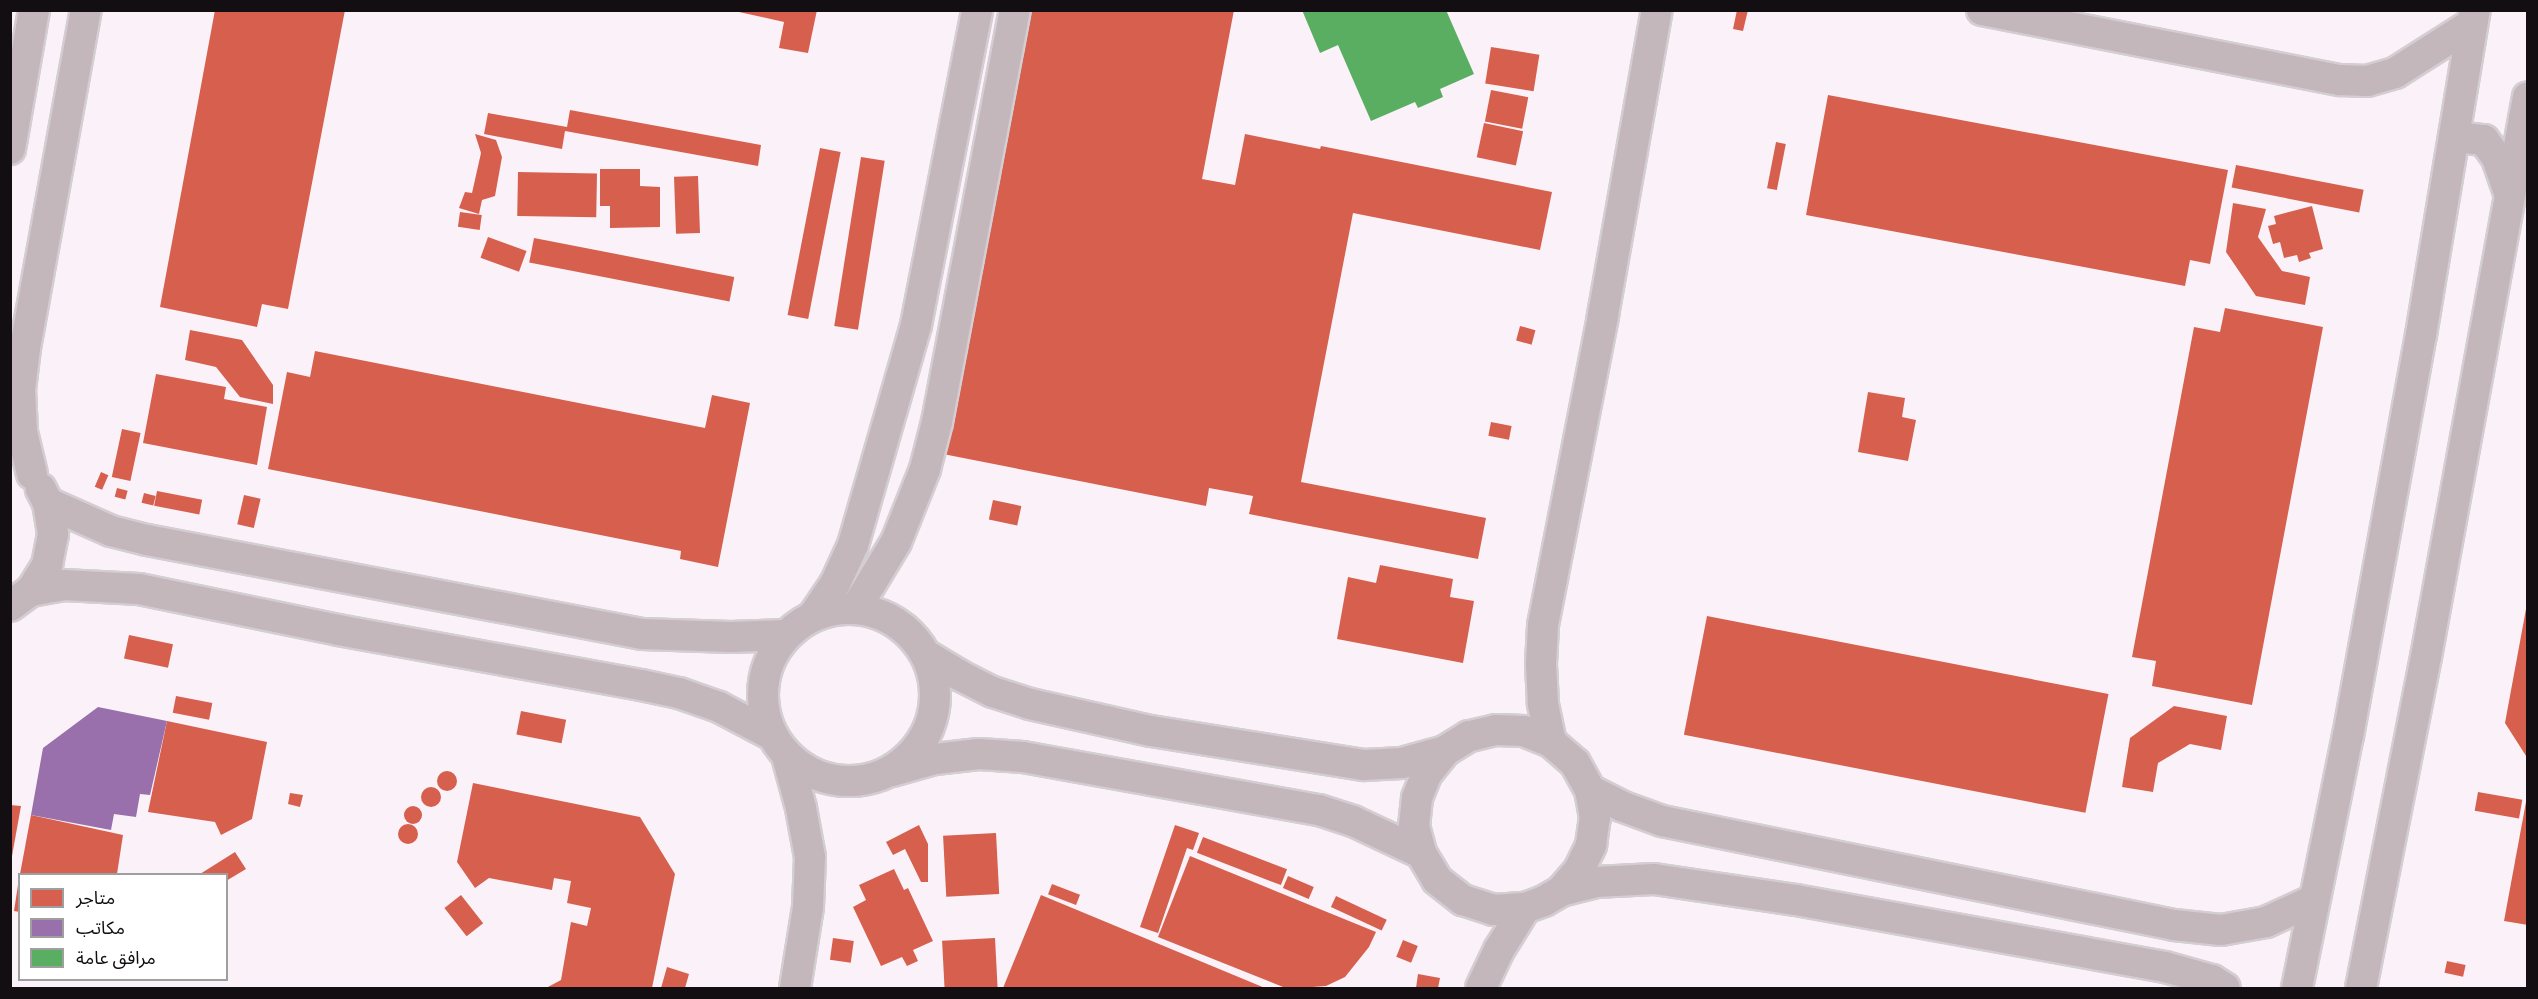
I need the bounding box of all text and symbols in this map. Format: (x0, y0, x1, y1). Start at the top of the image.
legend (18, 873, 228, 981)
text: متاجر (76, 887, 115, 908)
text: مكاتب (76, 917, 125, 938)
text: مرافق عامة (76, 947, 156, 968)

